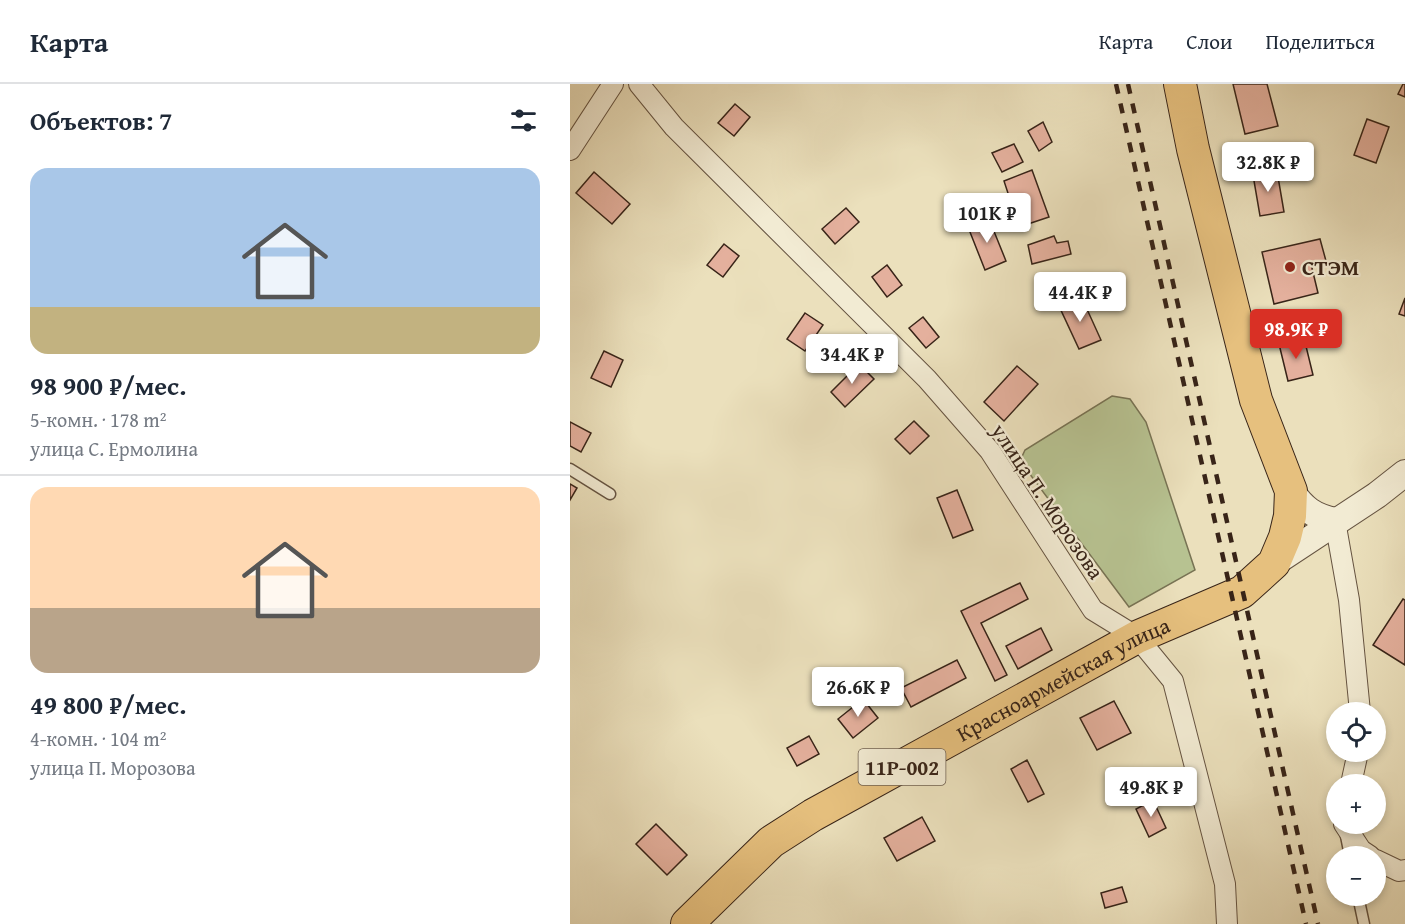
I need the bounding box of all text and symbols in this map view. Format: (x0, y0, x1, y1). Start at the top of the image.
text: Карта (30, 21, 108, 62)
text: Карта (1099, 26, 1153, 57)
text: Слои (1186, 26, 1232, 57)
text: Поделиться (1265, 26, 1375, 57)
text: Объектов: 7 (30, 101, 173, 140)
icon: filters (507, 104, 540, 137)
pin: 32.8K ₽ (1213, 142, 1323, 193)
text: 32.8K ₽ (1236, 147, 1300, 176)
pin: 101K ₽ (938, 193, 1036, 244)
text: 101K ₽ (958, 198, 1016, 227)
icon: home (231, 207, 339, 315)
place label: СТЭМ (1302, 251, 1359, 283)
marker: СТЭМ (1283, 260, 1297, 274)
pin: 44.4K ₽ (1025, 272, 1135, 323)
text: 44.4K ₽ (1048, 277, 1112, 306)
pin: 98.9K ₽ (1241, 309, 1351, 360)
text: 98.9K ₽ (1264, 314, 1328, 343)
pin: 34.4K ₽ (797, 334, 907, 385)
text: 34.4K ₽ (820, 339, 884, 368)
text: 98 900 ₽/мес. (30, 366, 186, 405)
text: 5-комн. · 178 m² (30, 405, 166, 434)
street label: улица П. Морозова (983, 416, 1112, 586)
text: улица С. Ермолина (30, 434, 198, 463)
icon: home (231, 526, 339, 634)
street label: Красноармейская улица (950, 609, 1175, 749)
pin: 26.6K ₽ (803, 667, 913, 718)
text: 26.6K ₽ (826, 672, 890, 701)
text: 49 800 ₽/мес. (30, 685, 186, 724)
map controls (1326, 702, 1386, 906)
button: locate (1326, 702, 1386, 762)
text: 4-комн. · 104 m² (30, 724, 166, 753)
road number: 11Р-002 (858, 749, 946, 785)
text: улица П. Морозова (30, 753, 196, 782)
pin: 49.8K ₽ (1096, 767, 1206, 818)
text: 49.8K ₽ (1119, 772, 1183, 801)
button: + (1326, 774, 1386, 834)
button: − (1326, 846, 1386, 906)

